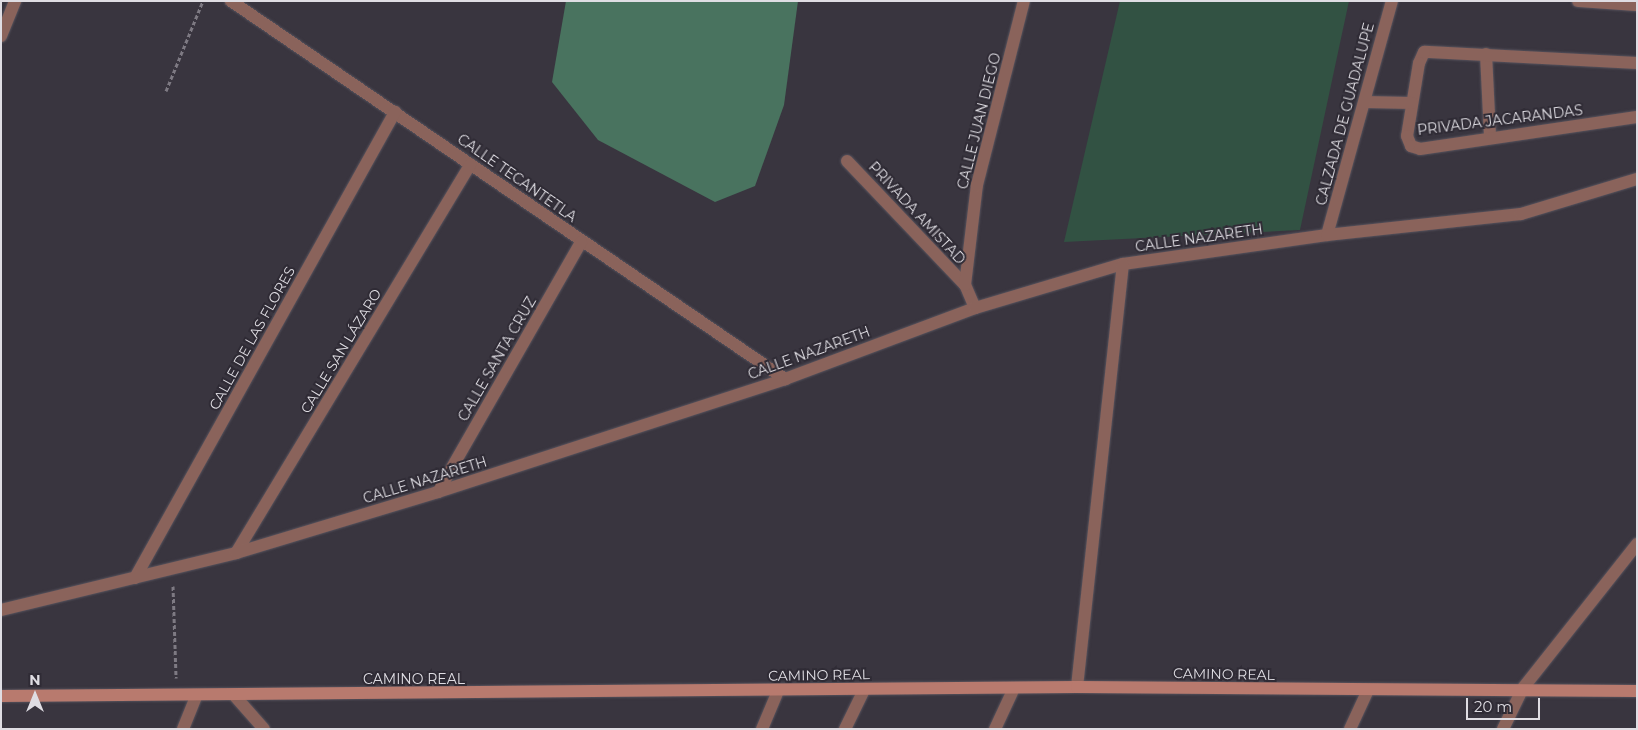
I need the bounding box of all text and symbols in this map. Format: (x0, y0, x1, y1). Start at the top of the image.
street label: CALZADA DE GUADALUPE (1312, 21, 1378, 207)
street label: CALLE JUAN DIEGO (954, 51, 1004, 191)
street label: PRIVADA JACARANDAS (1416, 102, 1584, 138)
street label: CALLE TECANTETLA (454, 131, 580, 225)
street label: PRIVADA AMISTAD (865, 158, 969, 268)
street label: CALLE NAZARETH (1134, 221, 1264, 255)
street label: CALLE DE LAS FLORES (206, 263, 298, 413)
street label: CALLE SAN LÁZARO (297, 286, 385, 416)
street label: CALLE SANTA CRUZ (455, 294, 539, 424)
street label: CALLE NAZARETH (746, 323, 872, 383)
street label: CALLE NAZARETH (361, 453, 489, 507)
street label: CAMINO REAL (1173, 665, 1275, 683)
street label: CAMINO REAL (768, 666, 870, 684)
north arrow (10, 670, 60, 720)
text: N (29, 671, 41, 689)
street label: CAMINO REAL (363, 671, 465, 687)
scale bar (1468, 688, 1542, 720)
text: 20 m (1474, 697, 1512, 716)

